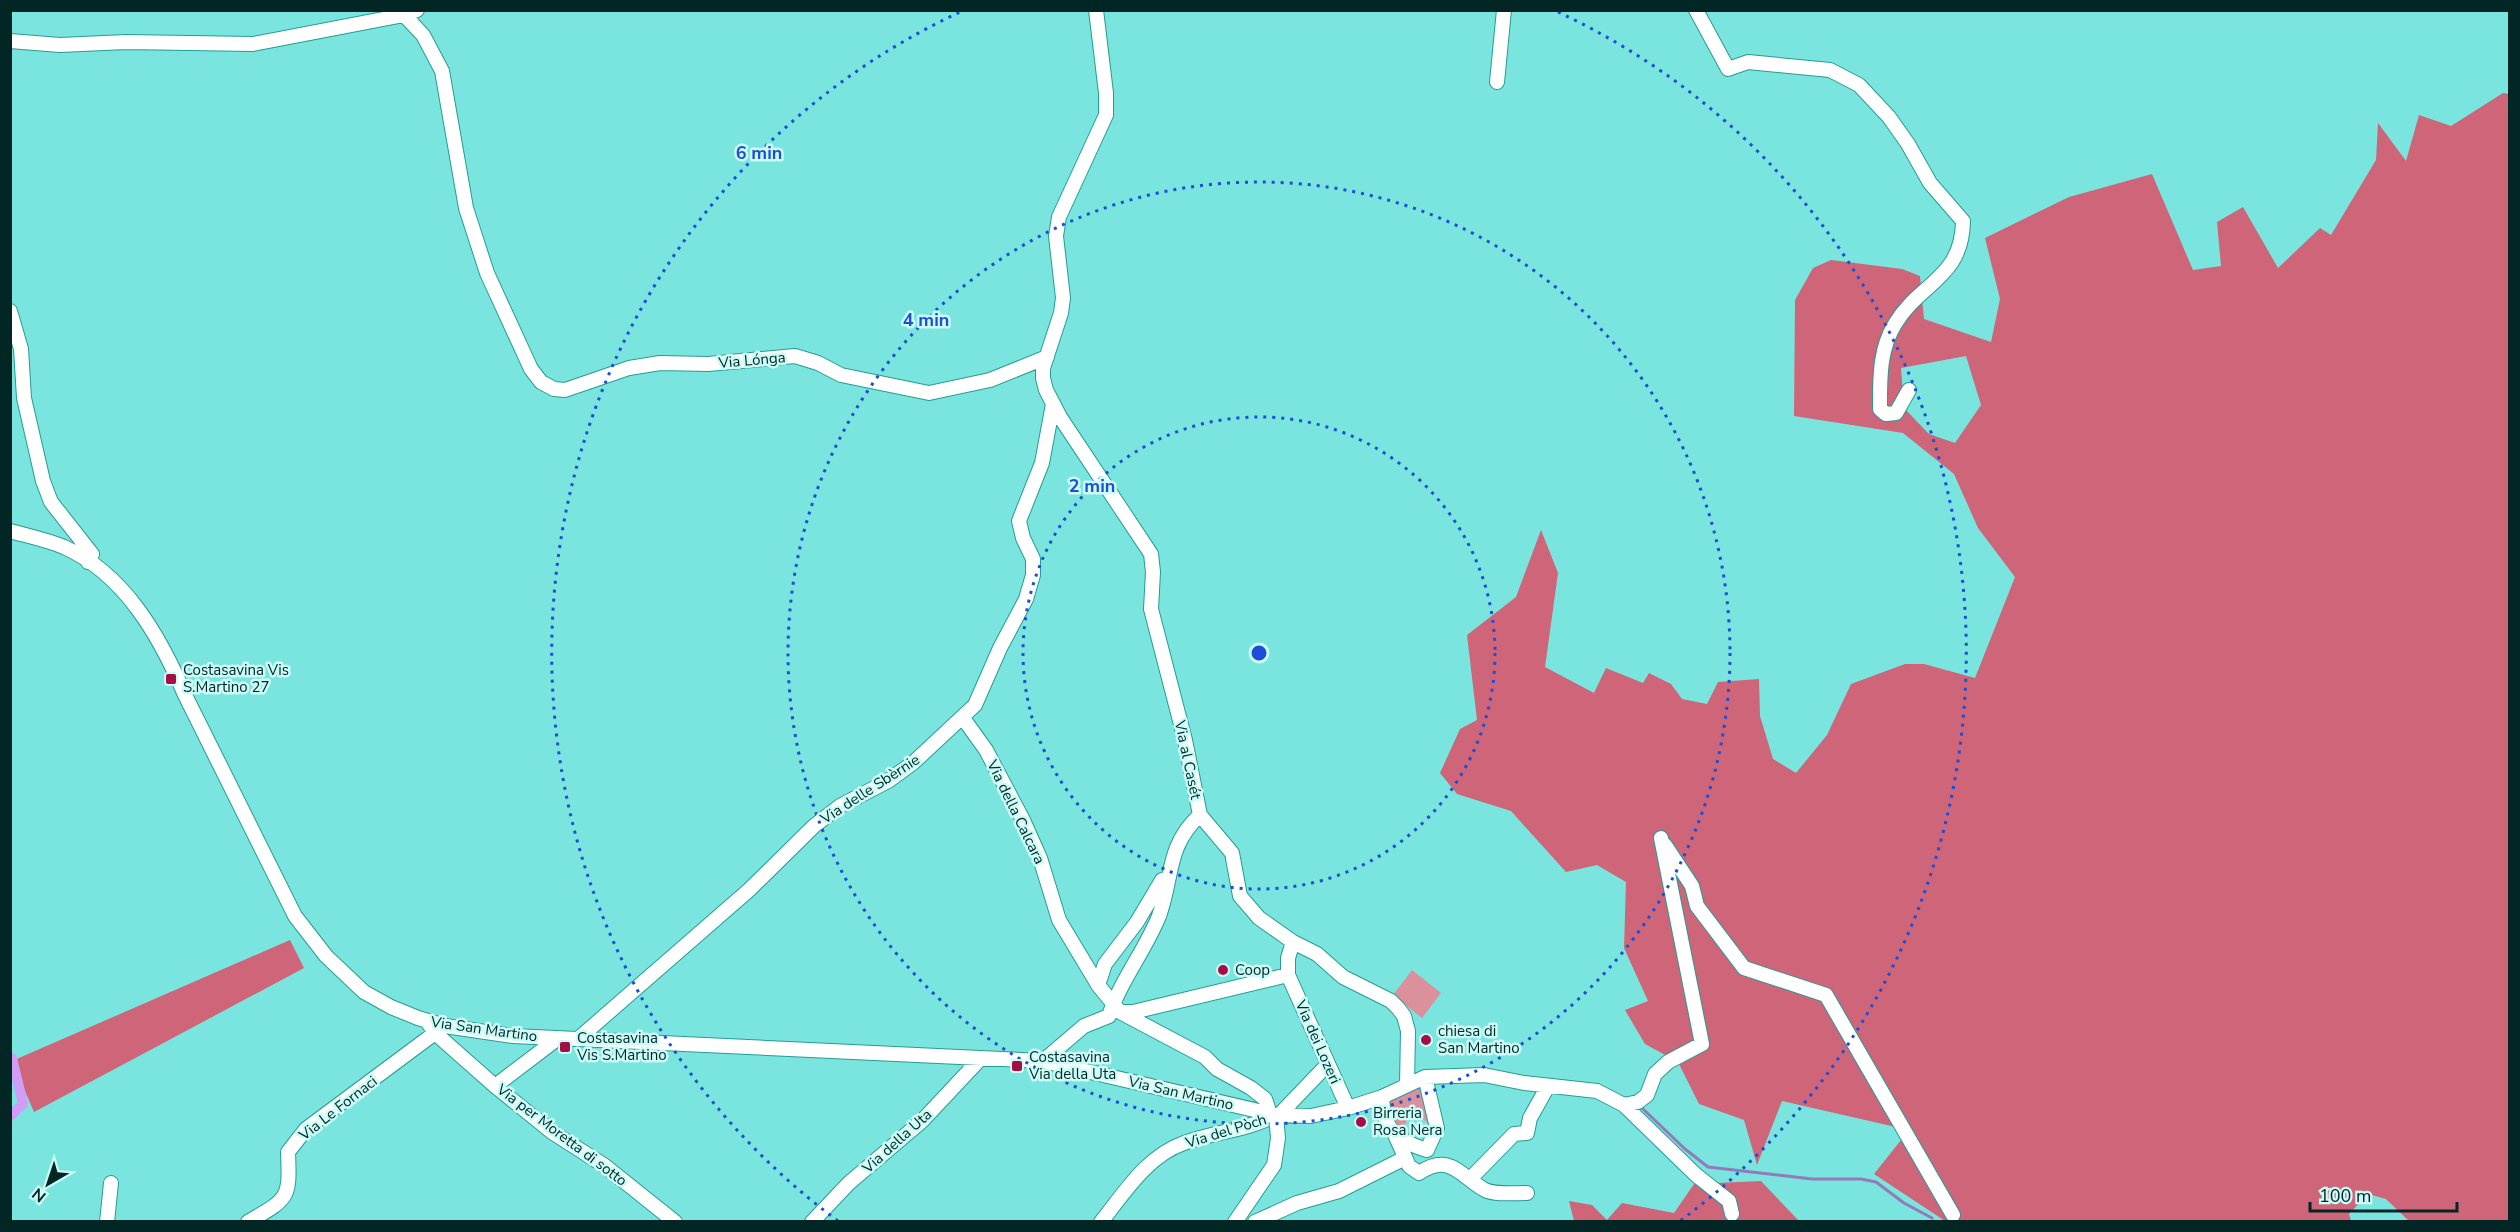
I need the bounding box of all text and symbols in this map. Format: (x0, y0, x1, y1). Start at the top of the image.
text: 6 min (736, 141, 782, 165)
text: 4 min (903, 308, 949, 332)
street label: Via Lónga (717, 347, 786, 373)
text: 2 min (1069, 474, 1115, 498)
centre of rings (1249, 643, 1269, 663)
place label: Costasavina Vis S.Martino 27 (183, 660, 289, 697)
marker: Costasavina Vis S.Martino 27 (164, 672, 178, 686)
street label: Via al Casét (1170, 718, 1206, 802)
street label: Via delle Sbèrnie (816, 749, 923, 829)
street label: Via della Calcara (982, 756, 1050, 867)
place label: Coop (1235, 960, 1270, 980)
marker: Coop (1216, 963, 1230, 977)
street label: Via dei Lozeri (1290, 996, 1345, 1087)
street label: Via San Martino (428, 1011, 539, 1046)
place label: chiesa di San Martino (1438, 1021, 1520, 1058)
place label: Costasavina Vis S.Martino (576, 1028, 667, 1065)
marker: chiesa di San Martino (1419, 1033, 1433, 1047)
marker: Costasavina Vis S.Martino (558, 1040, 572, 1054)
place label: Costasavina Via della Uta (1028, 1047, 1116, 1084)
marker: Costasavina Via della Uta (1010, 1059, 1024, 1073)
street label: Via Le Fornaci (294, 1071, 381, 1145)
street label: Via San Martino (1125, 1071, 1236, 1115)
street label: Via per Moretta di sotto (492, 1079, 631, 1191)
place label: Birreria Rosa Nera (1373, 1103, 1443, 1140)
street label: Via della Uta (857, 1104, 936, 1178)
street label: Via del Pòch (1182, 1109, 1269, 1153)
marker: Birreria Rosa Nera (1354, 1115, 1368, 1129)
north arrow (18, 1154, 78, 1214)
scale bar (2310, 1175, 2457, 1213)
text: N (28, 1183, 51, 1207)
text: 100 m (2319, 1184, 2371, 1208)

